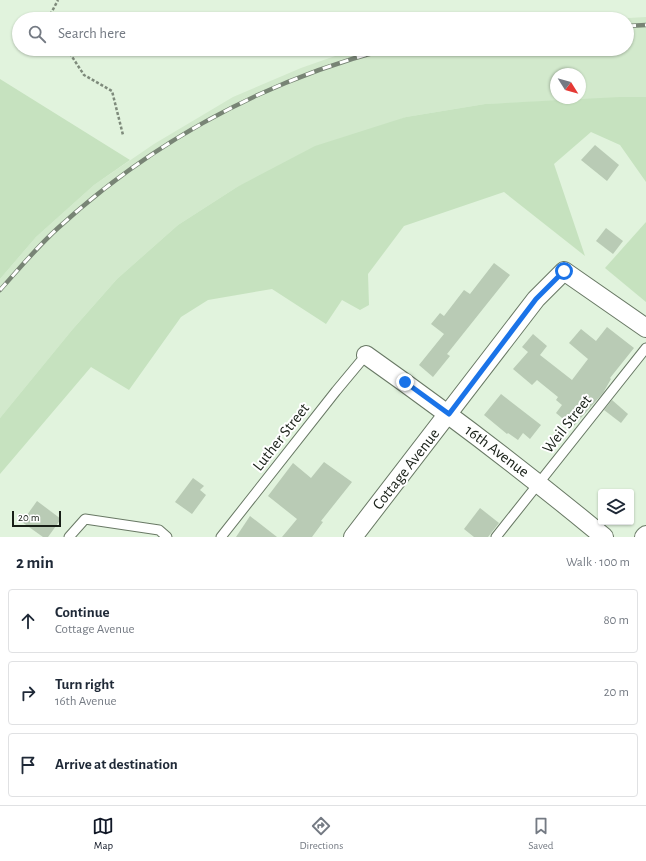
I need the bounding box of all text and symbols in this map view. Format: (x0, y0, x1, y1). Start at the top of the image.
search box (12, 12, 634, 56)
icon: search (26, 23, 48, 45)
text: Search here (58, 26, 126, 41)
north arrow (550, 68, 586, 104)
route start (555, 262, 573, 280)
route end (396, 373, 414, 391)
street label: Weil Street (539, 392, 595, 456)
street label: Luther Street (250, 400, 312, 474)
street label: 16th Avenue (462, 422, 532, 480)
street label: Cottage Avenue (370, 425, 442, 513)
map controls (598, 489, 634, 525)
button: layers (598, 489, 634, 525)
scale bar (12, 509, 61, 528)
text: 20 m (18, 512, 39, 523)
text: 2 min (16, 554, 54, 571)
text: Walk · 100 m (566, 556, 630, 569)
text: Continue (55, 605, 110, 620)
icon: ahead (17, 610, 39, 632)
text: 80 m (603, 614, 629, 627)
text: Cottage Avenue (55, 623, 135, 636)
text: Turn right (55, 677, 114, 692)
icon: right (17, 682, 39, 704)
text: 20 m (604, 686, 629, 699)
text: 16th Avenue (55, 695, 117, 708)
icon: arrive (17, 754, 39, 776)
text: Arrive at destination (55, 757, 178, 772)
tab: Map (92, 815, 114, 852)
tab: Directions (299, 815, 343, 852)
tab: Saved (528, 815, 553, 852)

